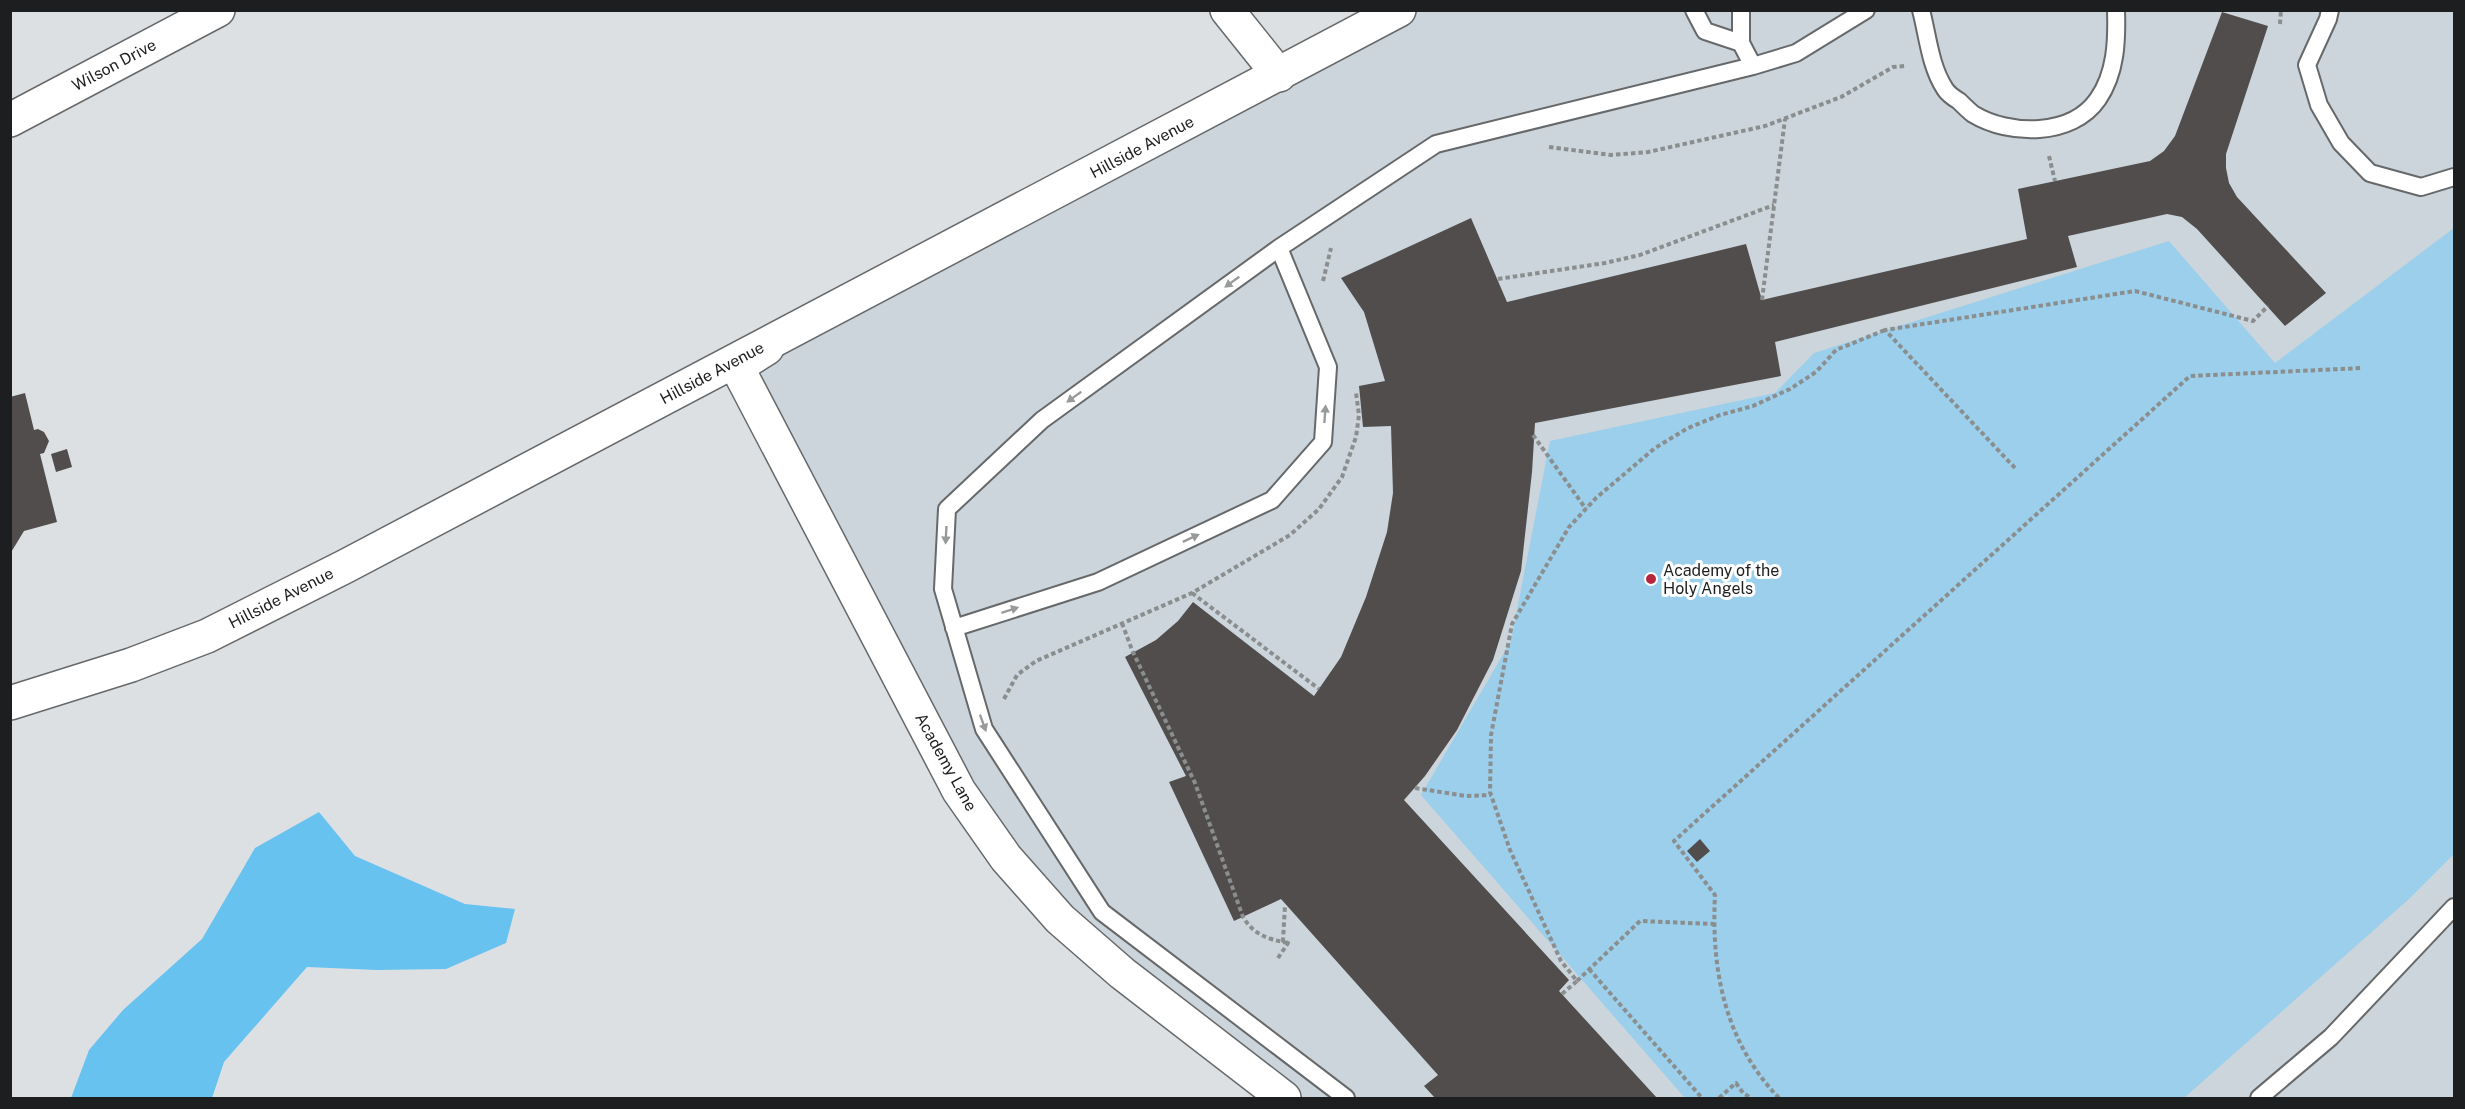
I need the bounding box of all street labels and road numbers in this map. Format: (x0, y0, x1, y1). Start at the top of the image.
street label: Wilson Drive (69, 35, 159, 95)
street label: Hillside Avenue (1087, 112, 1197, 182)
street label: Hillside Avenue (657, 338, 767, 408)
street label: Hillside Avenue (225, 563, 337, 633)
street label: Academy Lane (911, 710, 981, 814)

